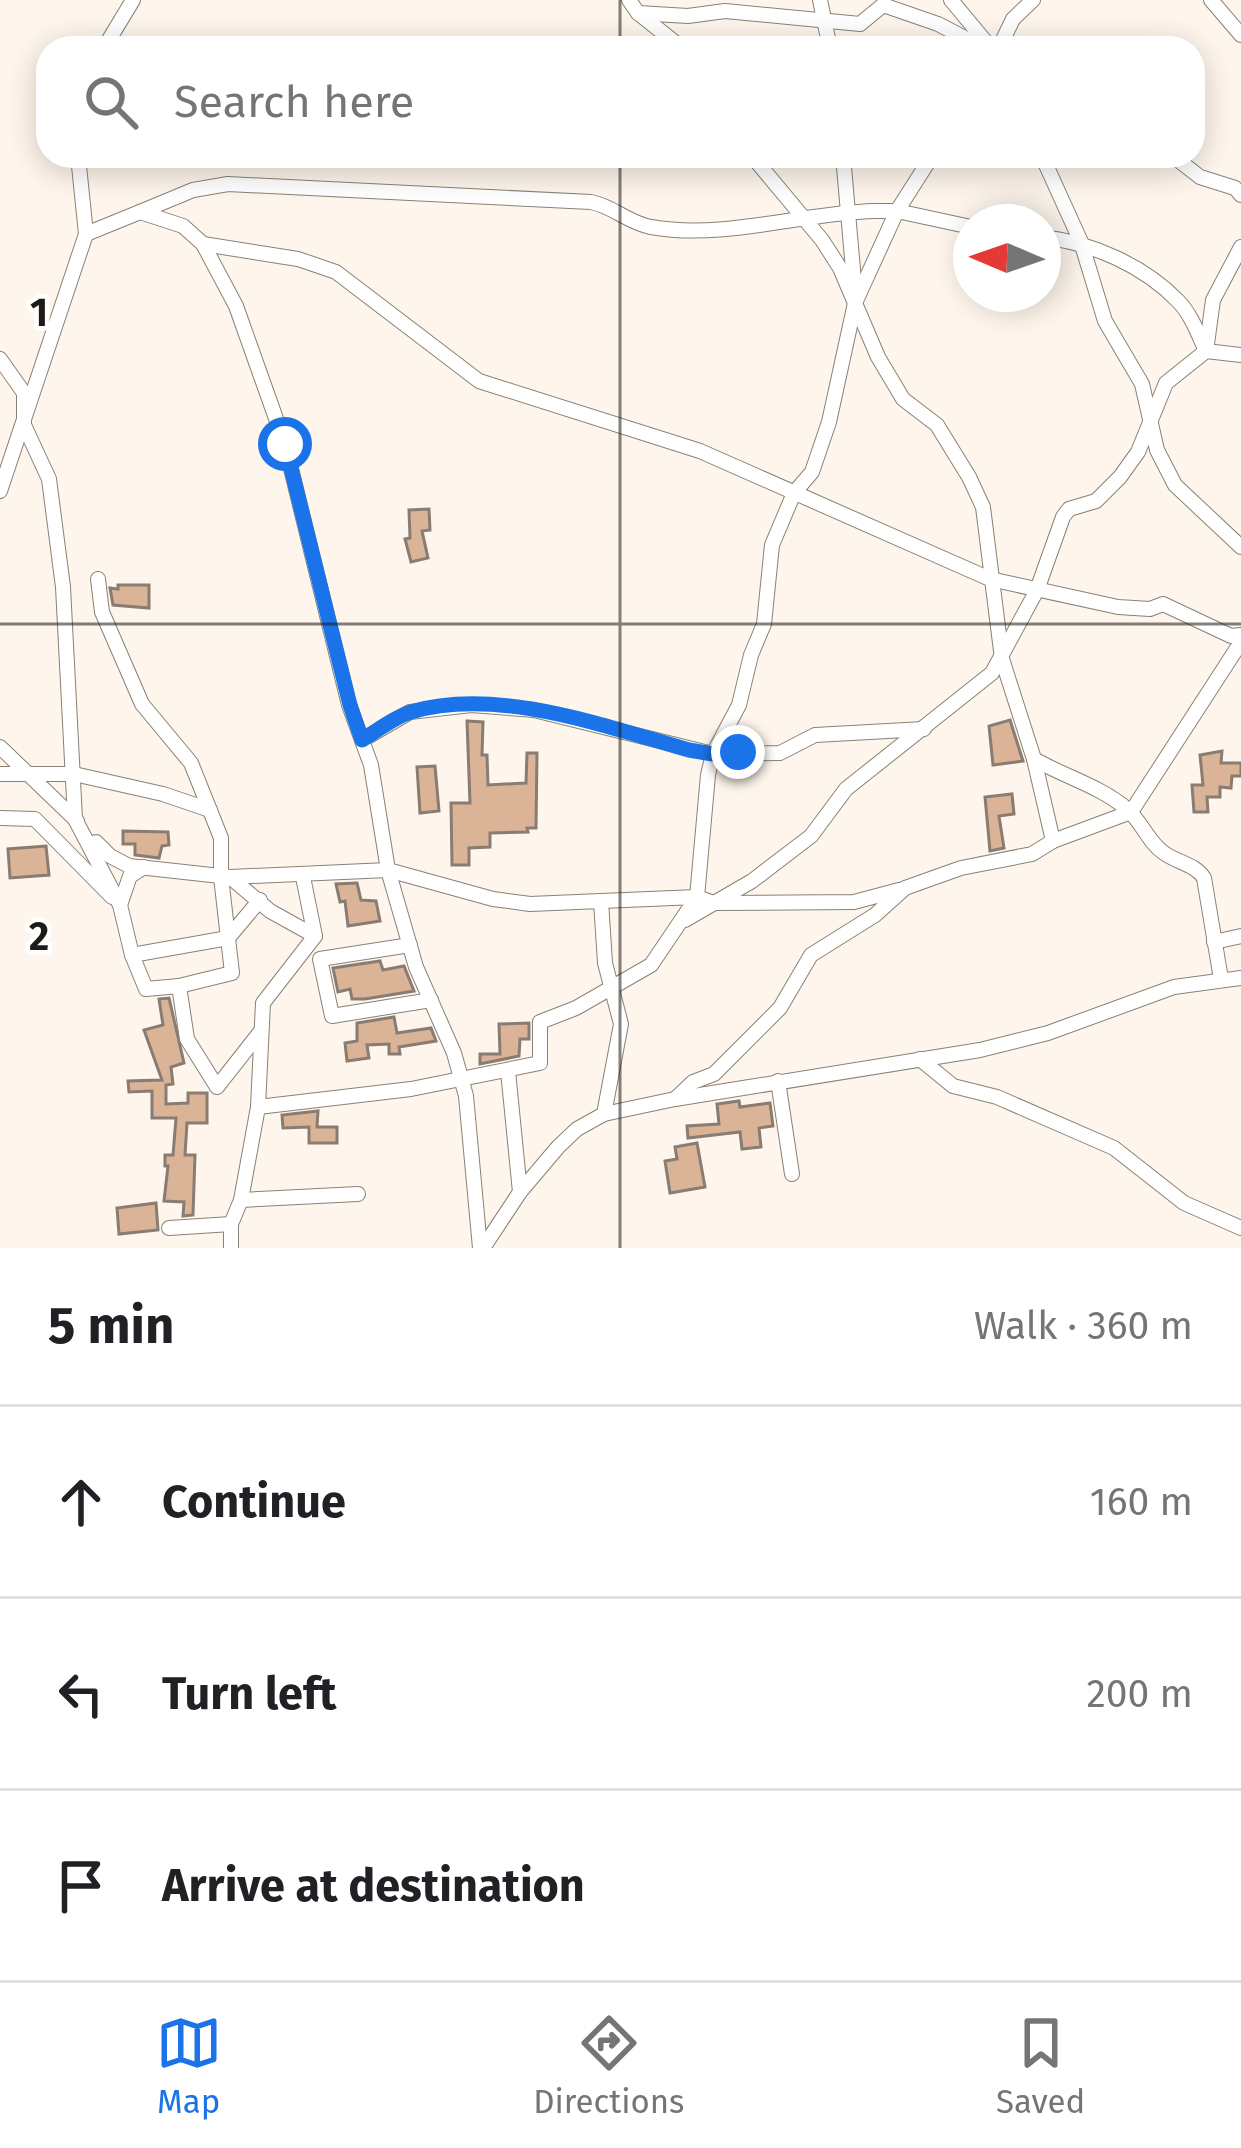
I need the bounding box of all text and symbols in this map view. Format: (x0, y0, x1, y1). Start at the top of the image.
search box (36, 36, 1205, 168)
icon: search (78, 69, 144, 135)
text: Search here (174, 75, 414, 129)
north arrow (953, 204, 1061, 312)
text: 1 (30, 290, 48, 336)
route start (258, 417, 312, 471)
route end (711, 725, 765, 779)
text: 2 (29, 914, 49, 960)
text: 5 min (48, 1295, 174, 1357)
text: Walk · 360 m (974, 1303, 1193, 1349)
icon: ahead (48, 1469, 114, 1535)
text: Continue (162, 1475, 346, 1529)
text: 160 m (1090, 1479, 1193, 1525)
icon: left (48, 1661, 114, 1727)
text: Turn left (162, 1667, 336, 1721)
text: 200 m (1086, 1671, 1193, 1717)
icon: arrive (48, 1853, 114, 1919)
text: Arrive at destination (162, 1859, 585, 1913)
tab: Map (156, 2010, 222, 2122)
tab: Directions (533, 2010, 685, 2122)
tab: Saved (996, 2010, 1085, 2122)

